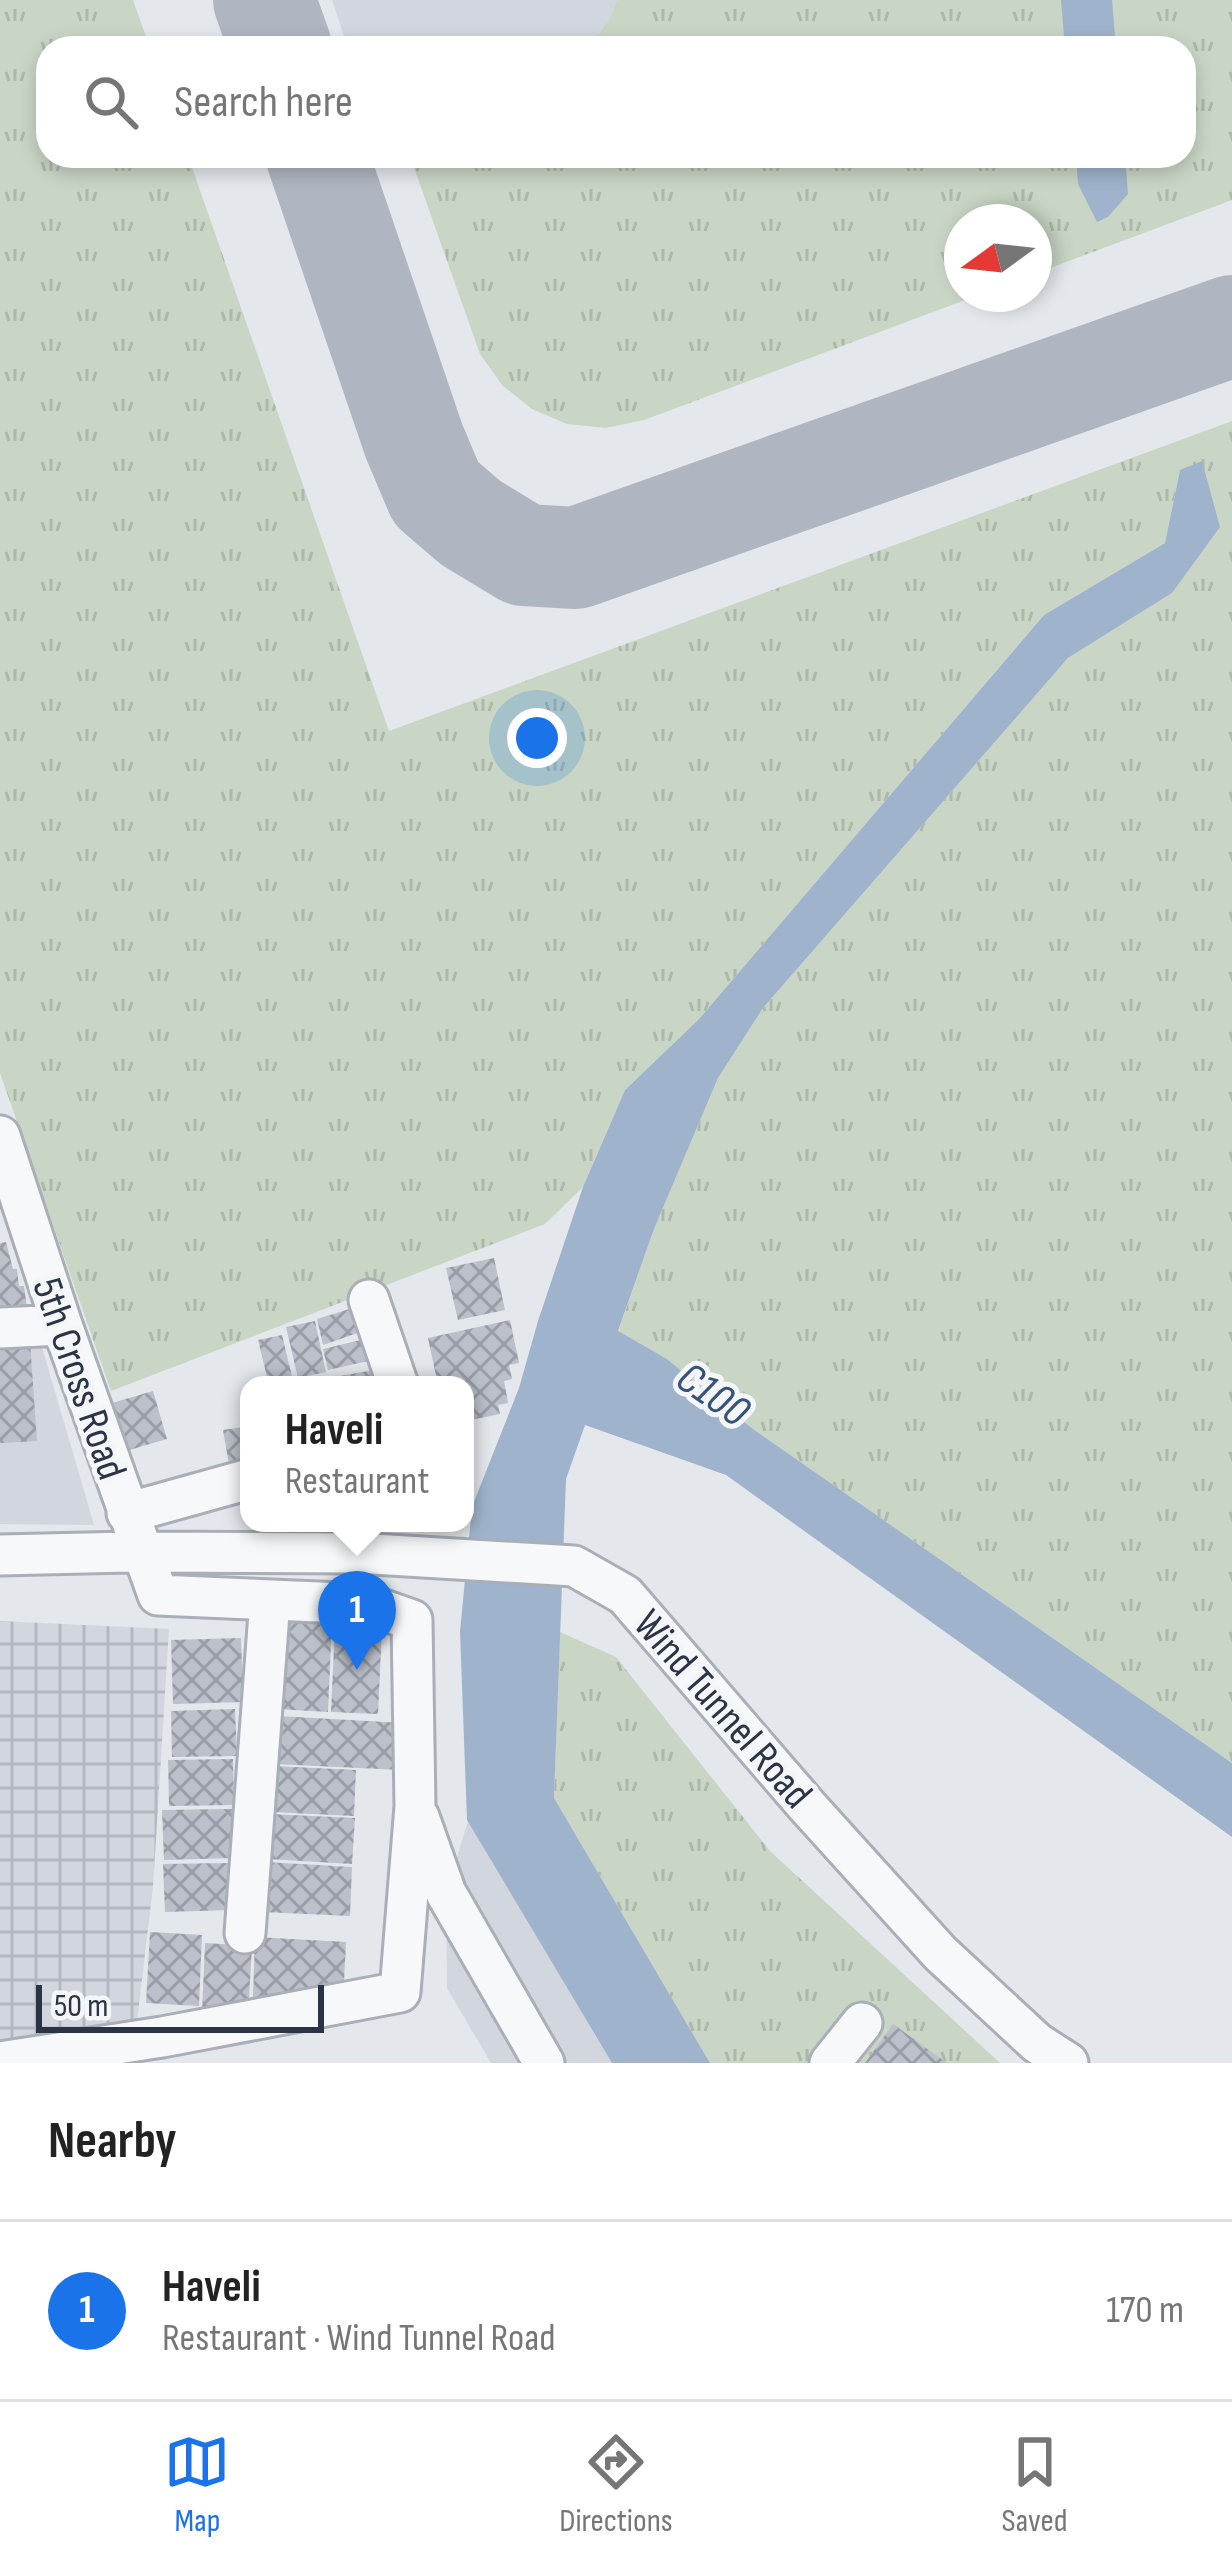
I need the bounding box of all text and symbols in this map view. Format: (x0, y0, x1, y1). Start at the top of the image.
search box (36, 36, 1196, 168)
icon: search (78, 69, 144, 135)
text: Search here (174, 75, 353, 130)
north arrow (944, 204, 1052, 312)
your location (507, 708, 567, 768)
street label: 5th Cross Road (20, 1271, 137, 1486)
water label: C100 (665, 1351, 761, 1440)
popup (240, 1376, 474, 1532)
text: Haveli (285, 1403, 383, 1458)
text: Restaurant (285, 1458, 429, 1505)
pin: 1 (318, 1571, 396, 1670)
street label: Wind Tunnel Road (622, 1600, 822, 1819)
scale bar (36, 1979, 324, 2032)
text: 50 m (54, 1986, 108, 2026)
text: Nearby (48, 2111, 177, 2172)
text: Haveli (162, 2260, 261, 2315)
text: 1 (79, 2287, 95, 2334)
text: 170 m (1106, 2287, 1184, 2334)
text: Restaurant · Wind Tunnel Road (162, 2315, 555, 2362)
tab: Map (164, 2429, 230, 2541)
tab: Directions (559, 2429, 673, 2541)
tab: Saved (1001, 2429, 1068, 2541)

